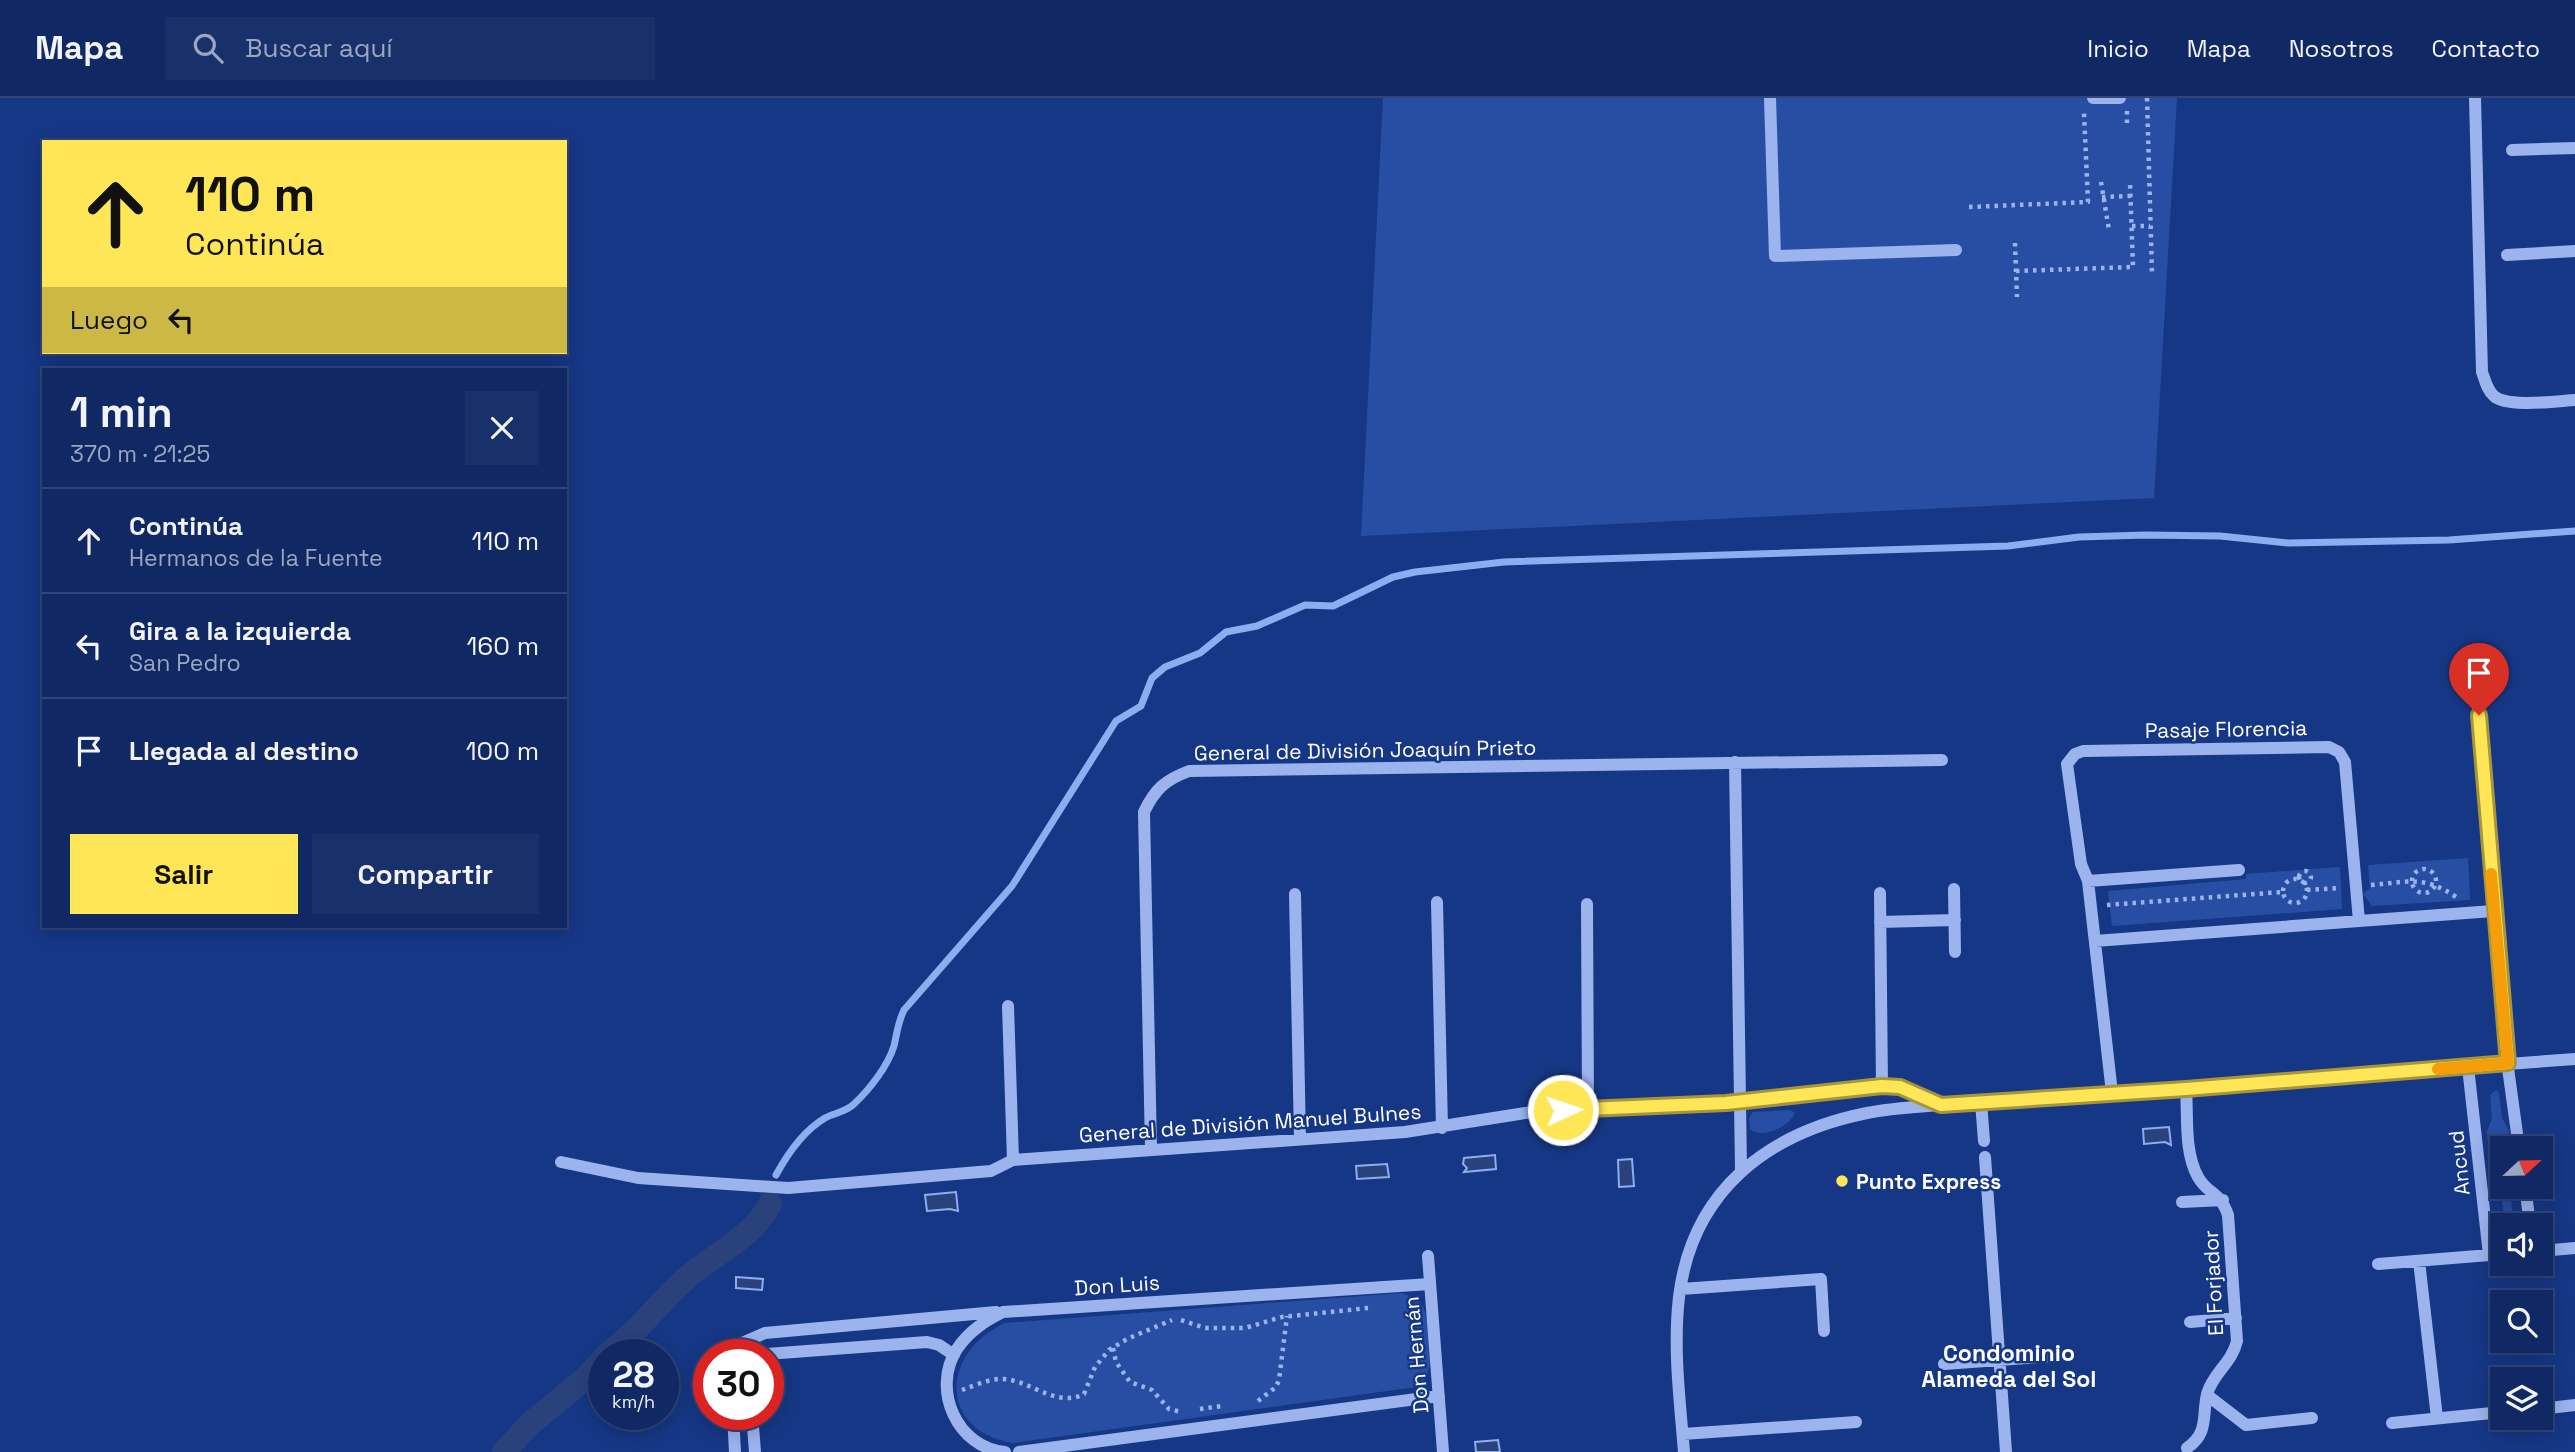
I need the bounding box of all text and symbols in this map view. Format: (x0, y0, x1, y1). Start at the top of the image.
search box (165, 17, 655, 80)
text: Mapa (35, 27, 123, 69)
icon: search (189, 29, 227, 67)
text: Buscar aquí (245, 31, 393, 65)
text: Inicio (2087, 33, 2149, 64)
text: Mapa (2187, 33, 2251, 64)
text: Nosotros (2289, 33, 2394, 64)
text: Contacto (2432, 33, 2540, 64)
text: 110 m (185, 163, 315, 225)
icon: ahead (70, 168, 161, 259)
text: Continúa (185, 224, 324, 264)
icon: left (162, 301, 200, 339)
text: Luego (70, 303, 148, 337)
text: 1 min (70, 386, 173, 439)
button: close (465, 391, 539, 465)
text: 370 m · 21:25 (70, 439, 210, 469)
text: Continúa (129, 509, 243, 543)
icon: ahead (70, 522, 108, 560)
text: 110 m (472, 524, 539, 558)
text: Hermanos de la Fuente (129, 543, 383, 573)
text: Gira a la izquierda (129, 614, 351, 648)
icon: left (70, 627, 108, 665)
text: 160 m (467, 629, 539, 663)
pin (2449, 643, 2509, 715)
text: San Pedro (129, 648, 241, 678)
icon: arrive (2460, 654, 2498, 692)
street label: Pasaje Florencia (2145, 714, 2307, 744)
icon: arrive (70, 732, 108, 770)
text: Llegada al destino (129, 734, 359, 768)
text: 100 m (466, 734, 539, 768)
street label: General de División Joaquín Prieto (1194, 734, 1536, 766)
button: Salir (70, 834, 298, 914)
button: Compartir (312, 834, 539, 914)
position arrow (1526, 1073, 1600, 1147)
street label: General de División Manuel Bulnes (1078, 1098, 1422, 1148)
street label: Ancud (2442, 1129, 2476, 1197)
north arrow (2490, 1136, 2553, 1199)
map controls (2490, 1136, 2553, 1430)
place label: Punto Express (1856, 1168, 2001, 1195)
marker: Punto Express (1834, 1173, 1850, 1189)
button: sound (2490, 1213, 2553, 1276)
street label: El Forjador (2197, 1229, 2229, 1337)
street label: Don Luis (1073, 1269, 1161, 1301)
button: search (2490, 1290, 2553, 1353)
street label: Don Hernán (1397, 1295, 1435, 1415)
district label: Condominio Alameda del Sol (1922, 1338, 2096, 1394)
speed limit sign: 30 (693, 1339, 784, 1430)
text: 28 (613, 1353, 654, 1397)
button: layers (2490, 1367, 2553, 1430)
text: km/h (612, 1390, 655, 1413)

